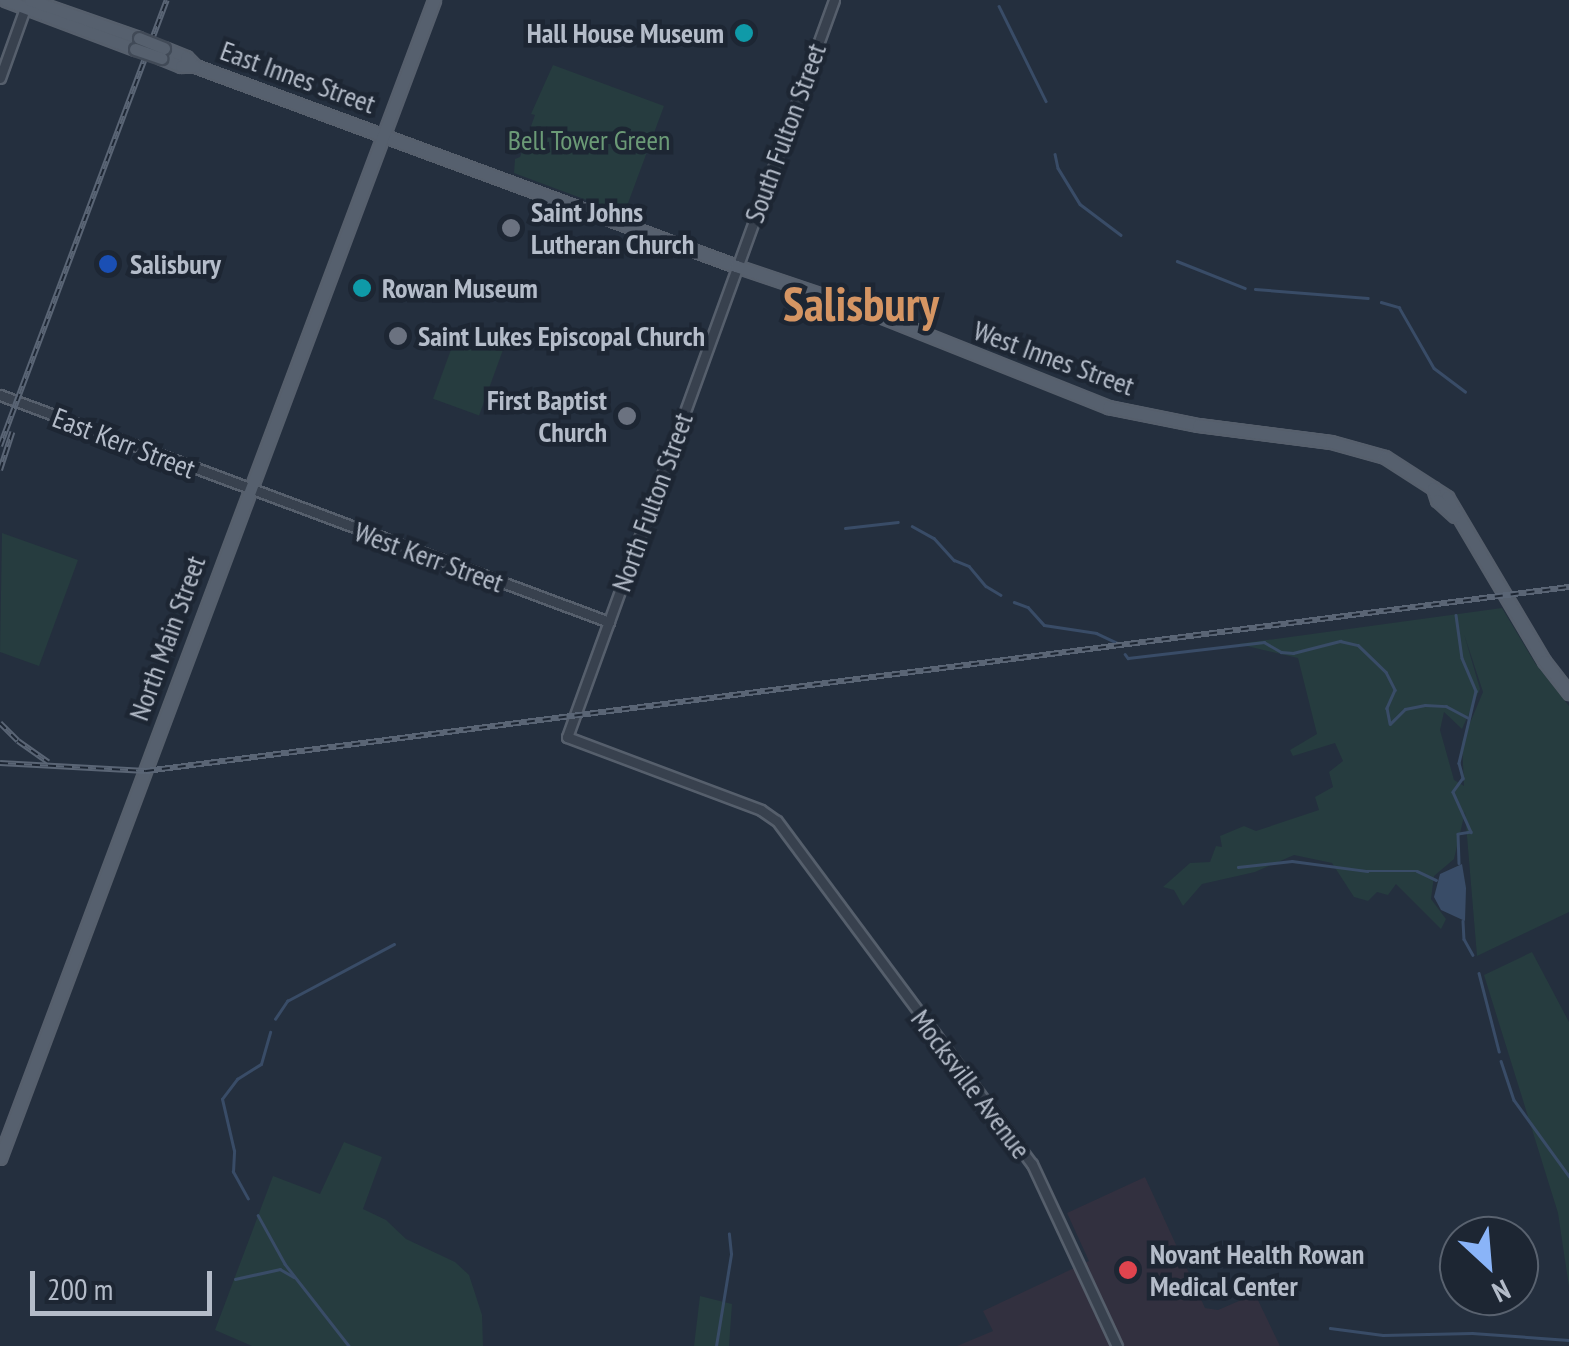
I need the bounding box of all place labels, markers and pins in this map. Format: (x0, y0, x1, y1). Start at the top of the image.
place label: Hall House Museum (527, 16, 724, 50)
marker: Hall House Museum (733, 22, 755, 44)
place label: Saint Johns Lutheran Church (531, 195, 695, 261)
marker: Saint Johns Lutheran Church (500, 217, 522, 239)
place label: Salisbury (130, 247, 221, 281)
marker: Salisbury (95, 251, 121, 277)
place label: Rowan Museum (382, 271, 538, 305)
marker: Rowan Museum (351, 277, 373, 299)
place label: Saint Lukes Episcopal Church (418, 319, 705, 353)
marker: Saint Lukes Episcopal Church (387, 325, 409, 347)
place label: First Baptist Church (487, 383, 607, 449)
marker: First Baptist Church (616, 405, 638, 427)
place label: Novant Health Rowan Medical Center (1150, 1237, 1364, 1303)
marker: Novant Health Rowan Medical Center (1115, 1257, 1141, 1283)

